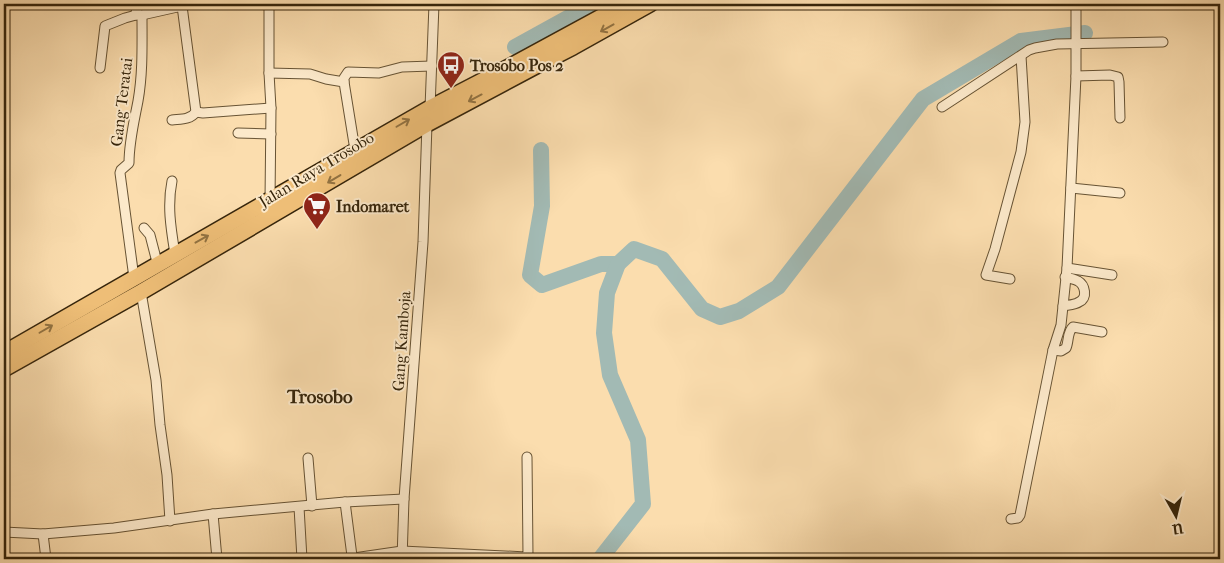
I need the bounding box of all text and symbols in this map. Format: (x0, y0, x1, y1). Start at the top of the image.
one-way arrow (601, 23, 615, 33)
bus stop icon: Trosobo Pos 2 (436, 50, 466, 89)
street label: Gang Teratai (107, 56, 136, 148)
place label: Trosobo Pos 2 (469, 56, 563, 75)
one-way arrow (468, 94, 483, 104)
one-way arrow (396, 118, 411, 128)
street label: Jalan Raya Trosobo (254, 128, 377, 212)
one-way arrow (327, 174, 341, 184)
supermarket icon: Indomaret (302, 191, 332, 230)
place label: Indomaret (336, 197, 410, 216)
one-way arrow (194, 234, 209, 243)
street label: Gang Kamboja (389, 290, 415, 392)
one-way arrow (38, 324, 53, 333)
district label: Trosobo (286, 386, 353, 408)
north arrow (1152, 490, 1202, 540)
text: U (1171, 519, 1185, 538)

